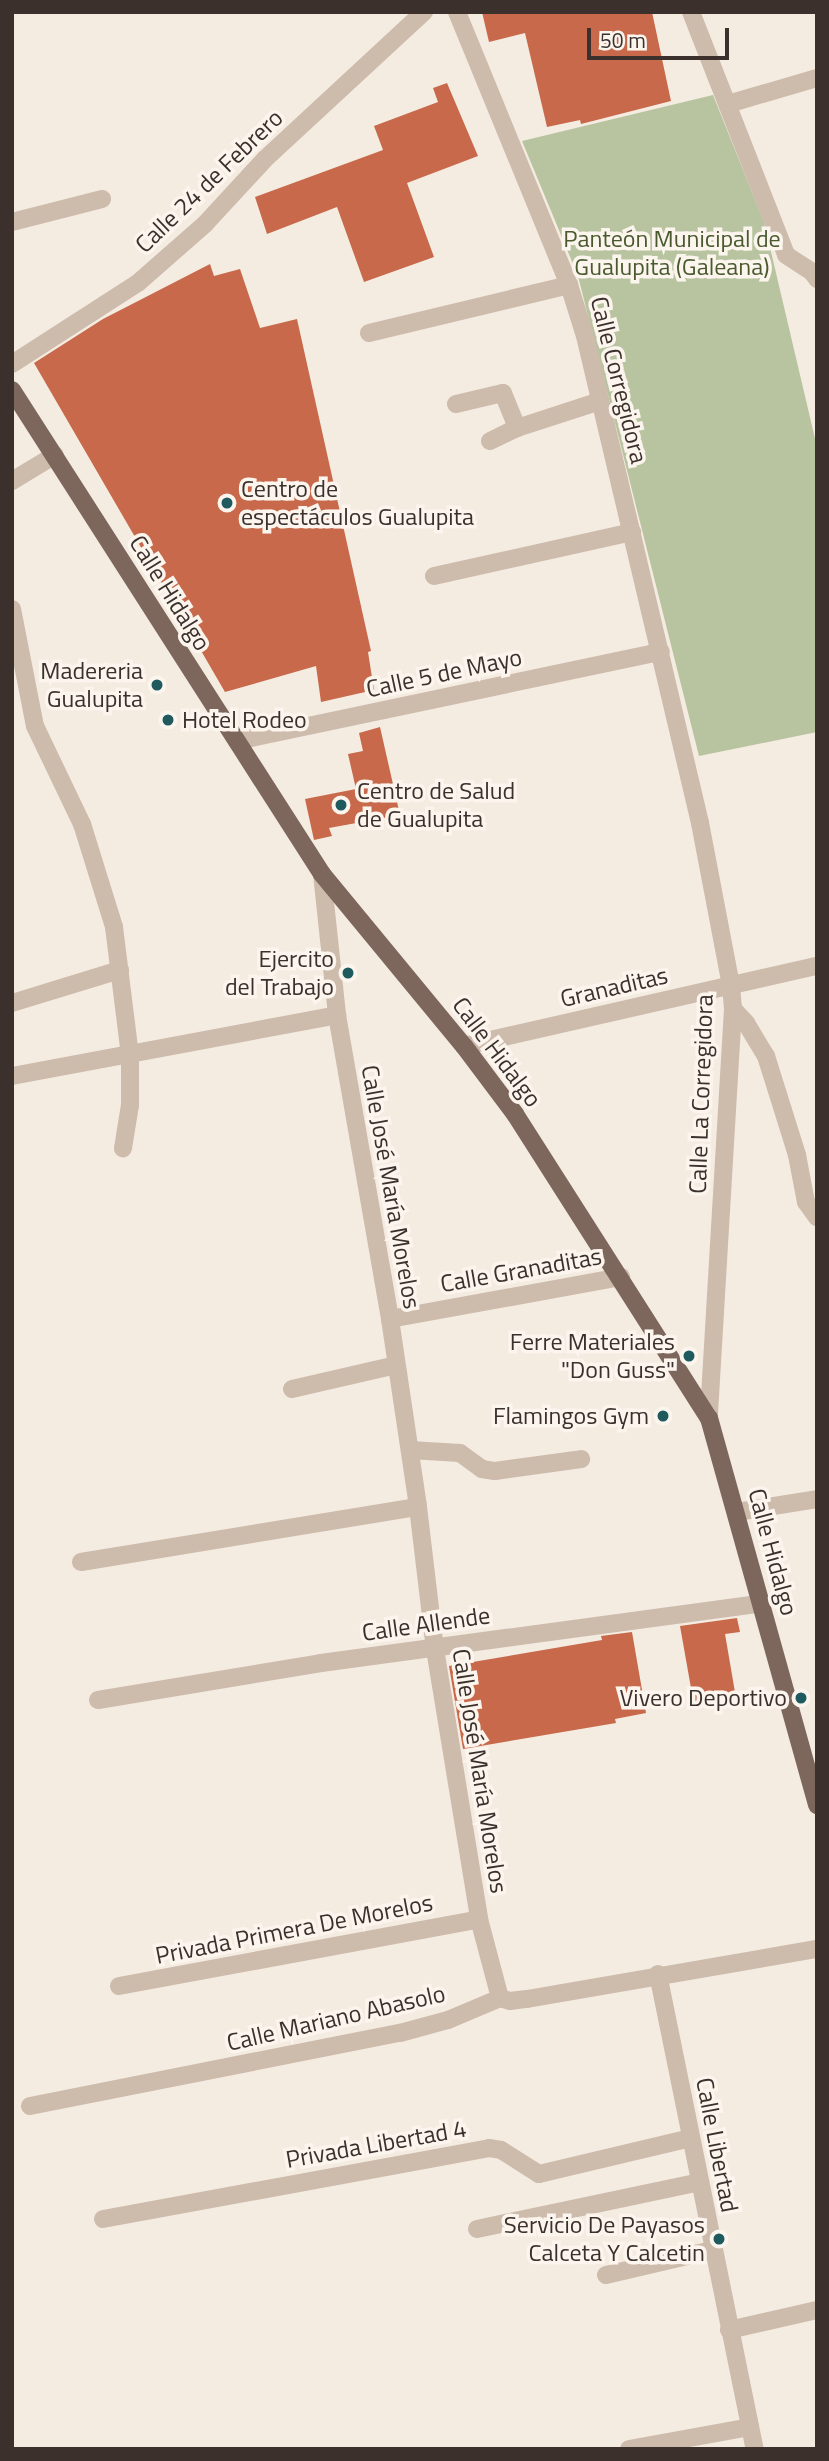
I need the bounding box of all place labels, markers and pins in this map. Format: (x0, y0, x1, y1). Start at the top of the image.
place label: Centro de espectáculos Gualupita (241, 475, 474, 531)
marker: Centro de espectáculos Gualupita (219, 495, 235, 511)
place label: Madereria Gualupita (40, 657, 143, 713)
marker: Madereria Gualupita (149, 677, 165, 693)
place label: Hotel Rodeo (182, 706, 307, 734)
marker: Hotel Rodeo (160, 712, 176, 728)
place label: Centro de Salud de Gualupita (357, 777, 515, 833)
marker: Centro de Salud de Gualupita (331, 795, 351, 815)
place label: Ejercito del Trabajo (225, 945, 334, 1001)
marker: Ejercito del Trabajo (340, 965, 356, 981)
place label: Ferre Materiales "Don Guss" (510, 1328, 675, 1384)
marker: Ferre Materiales "Don Guss" (681, 1348, 697, 1364)
place label: Flamingos Gym (493, 1402, 649, 1430)
marker: Flamingos Gym (655, 1408, 671, 1424)
place label: Vivero Deportivo (619, 1684, 787, 1712)
marker: Vivero Deportivo (793, 1690, 809, 1706)
place label: Servicio De Payasos Calceta Y Calcetin (504, 2211, 705, 2267)
marker: Servicio De Payasos Calceta Y Calcetin (711, 2231, 727, 2247)

